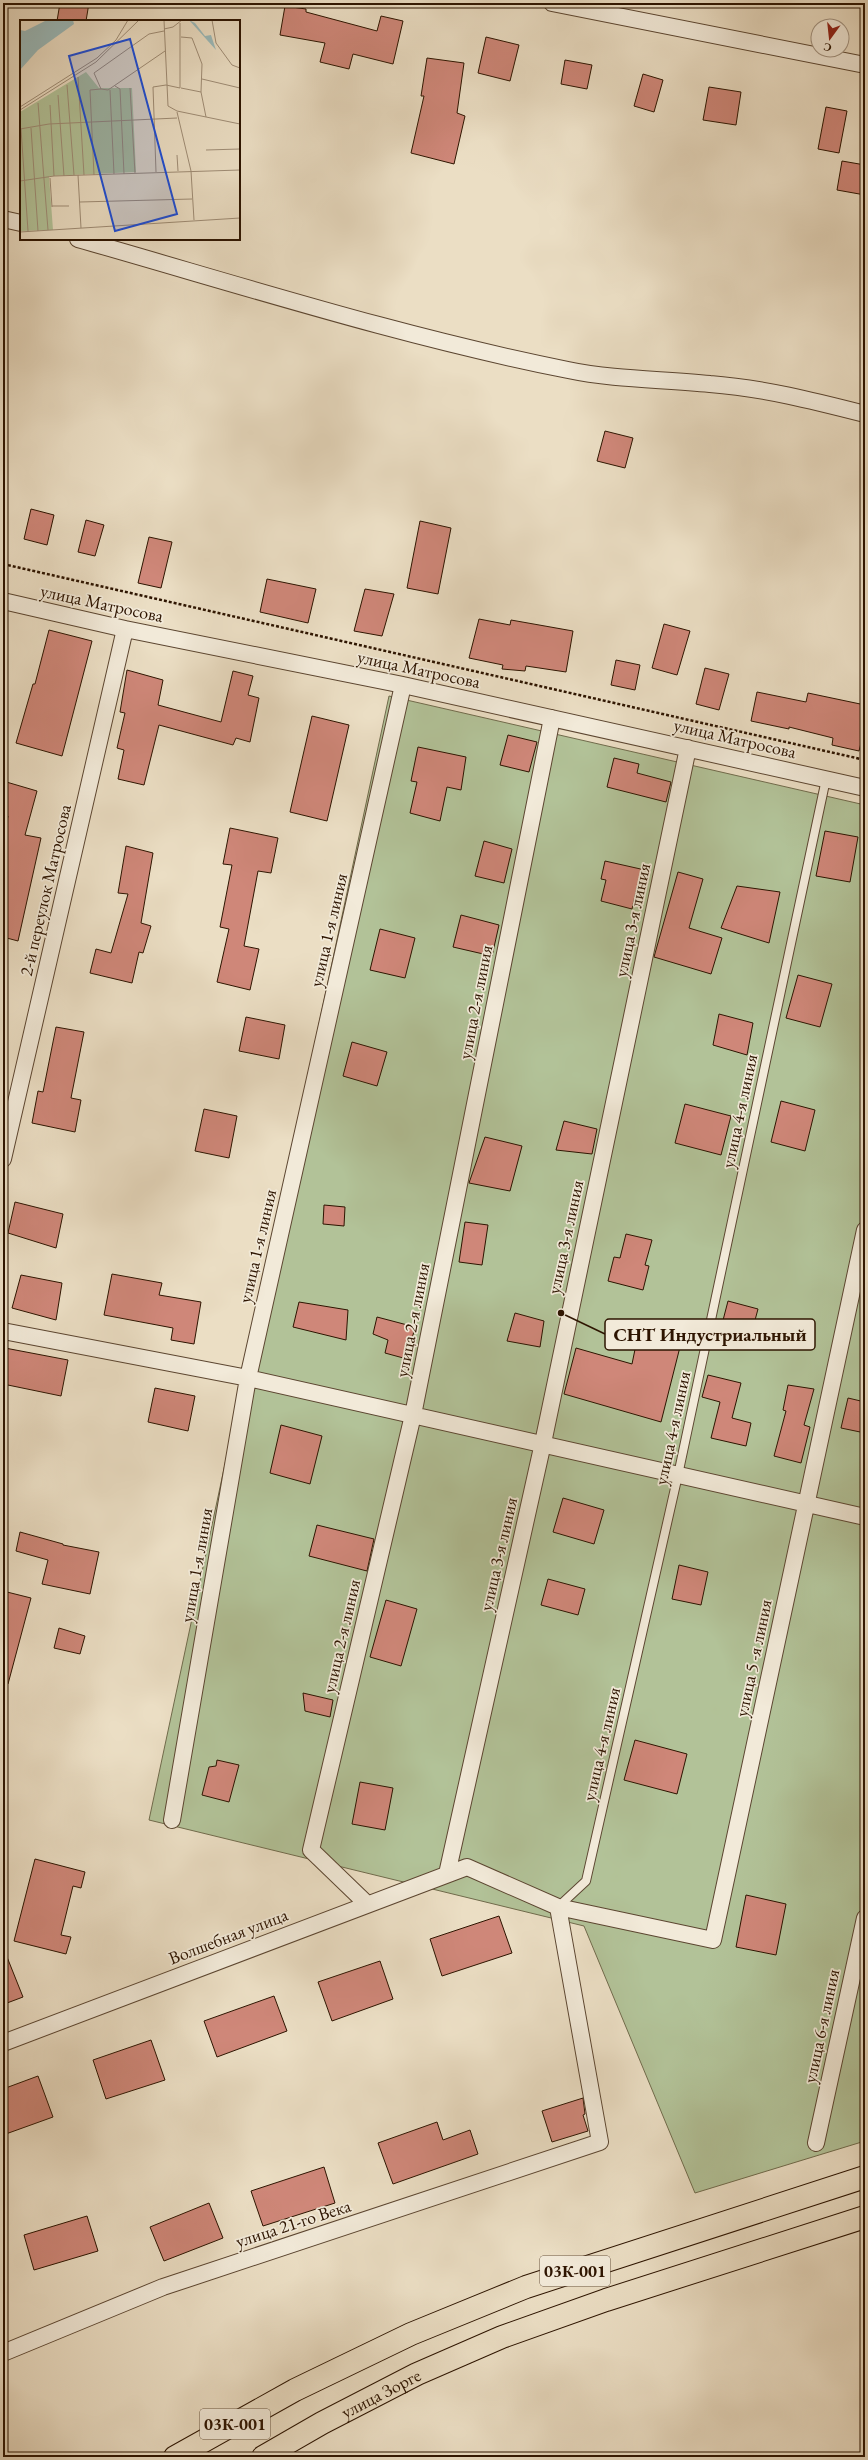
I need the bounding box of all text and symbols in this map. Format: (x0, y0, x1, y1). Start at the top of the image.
north arrow (810, 18, 850, 58)
inset map (20, 20, 240, 240)
text: С (822, 40, 833, 55)
street label: улица Матросова (38, 579, 166, 627)
street label: улица Матросова (355, 645, 483, 693)
street label: улица Матросова (672, 713, 799, 763)
street label: 2-й переулок Матросова (14, 801, 76, 978)
street label: улица 3-я линия (609, 861, 655, 979)
street label: улица 1-я линия (304, 871, 352, 989)
street label: улица 2-я линия (453, 943, 497, 1061)
street label: улица 4-я линия (716, 1052, 762, 1170)
street label: улица 3-я линия (542, 1178, 588, 1296)
street label: улица 1-я линия (233, 1187, 281, 1305)
street label: улица 2-я линия (390, 1261, 434, 1379)
callout: СНТ Индустриальный (605, 1319, 815, 1350)
text: СНТ Индустриальный (613, 1322, 807, 1347)
street label: улица 4-я линия (649, 1369, 695, 1487)
street label: улица 3-я линия (474, 1495, 522, 1613)
street label: улица 1-я линия (175, 1506, 217, 1624)
street label: улица 2-я линия (317, 1577, 365, 1695)
street label: улица 5 -я линия (729, 1597, 777, 1719)
street label: улица 4-я линия (577, 1685, 625, 1803)
street label: Волшебная улица (165, 1902, 292, 1969)
street label: улица 6-я линия (798, 1967, 844, 2085)
street label: улица 21-го Века (232, 2193, 354, 2252)
road number: 03К-001 (540, 2256, 610, 2286)
street label: улица Зорге (337, 2363, 424, 2423)
road number: 03К-001 (200, 2409, 270, 2439)

